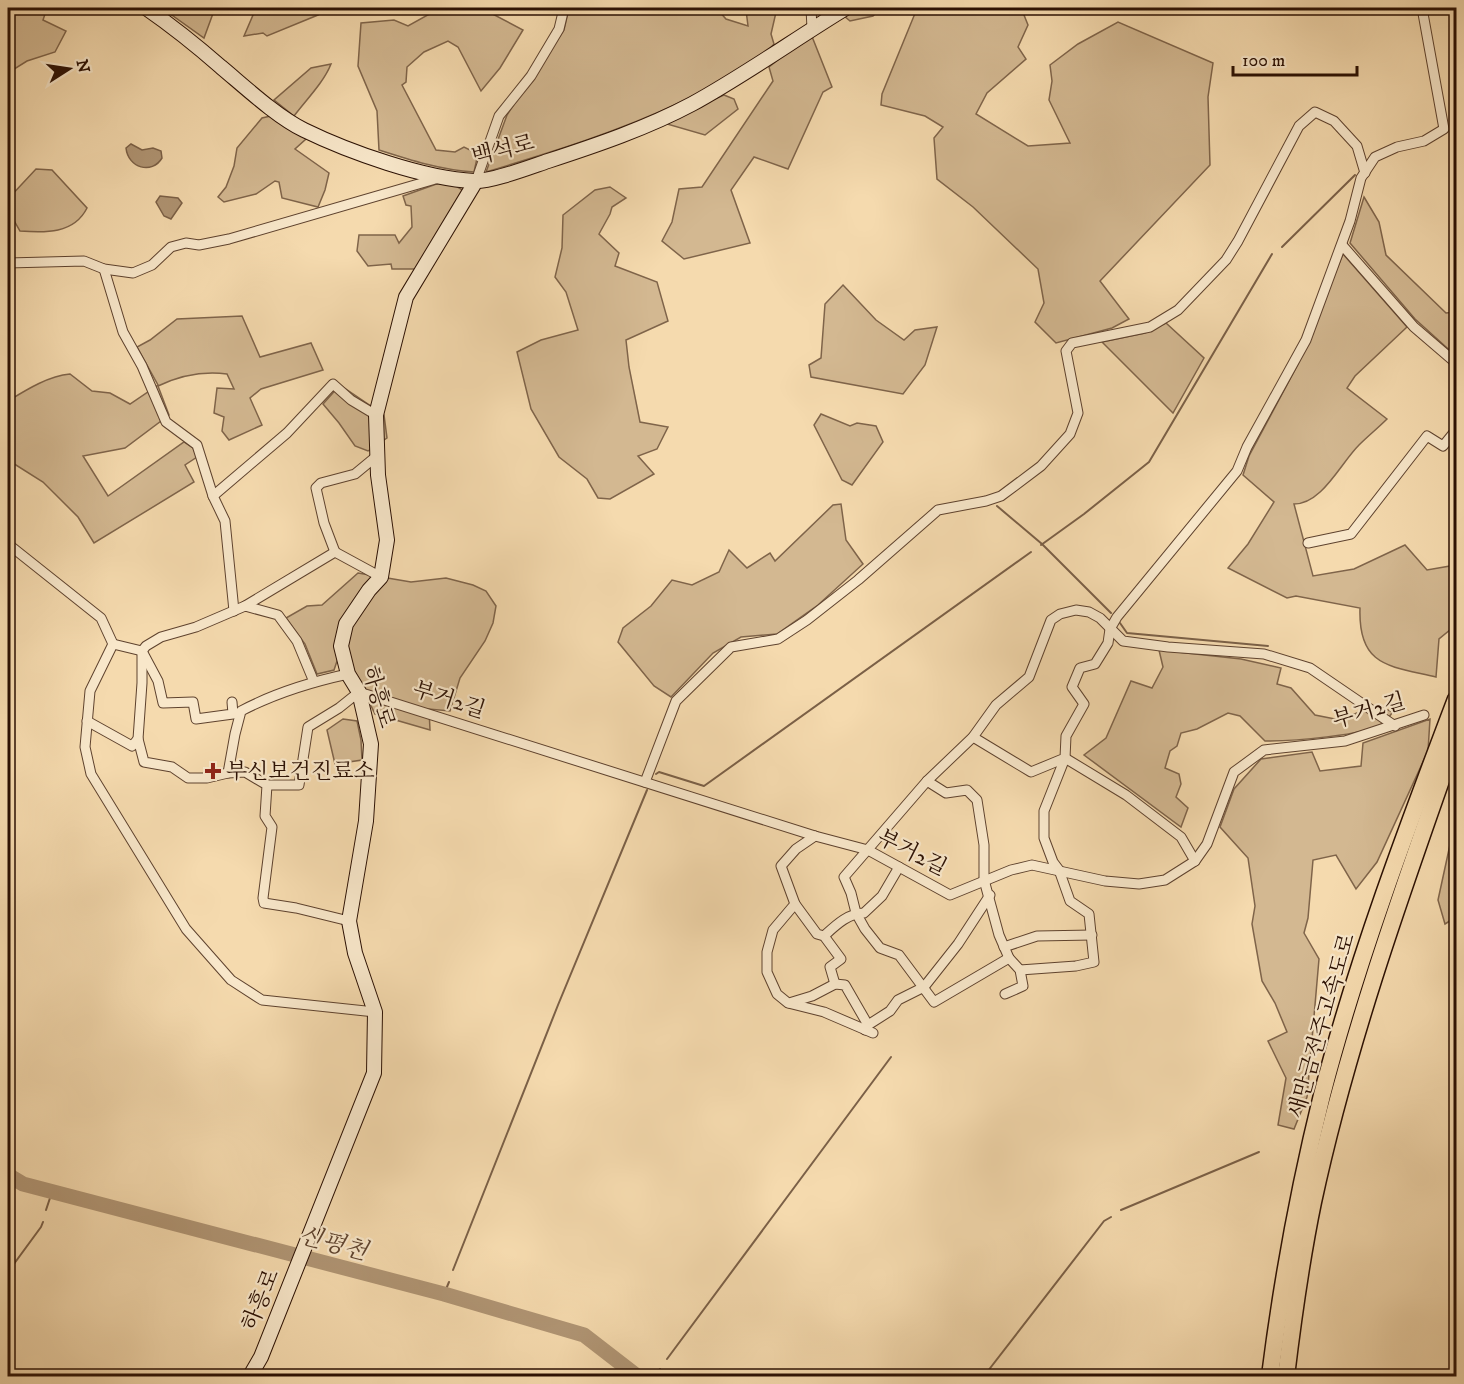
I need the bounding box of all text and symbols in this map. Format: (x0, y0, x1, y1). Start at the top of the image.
north arrow (39, 39, 99, 99)
scale bar (1233, 39, 1358, 77)
text: 100 m (1242, 50, 1285, 72)
text: N (72, 58, 94, 75)
street label: 백석로 (469, 129, 537, 171)
street label: 하흥로 (356, 663, 400, 731)
street label: 부거2길 (409, 676, 489, 724)
street label: 부거2길 (1329, 688, 1409, 734)
place label: 부신보건진료소 (226, 758, 375, 785)
marker: 부신보건진료소 (204, 762, 222, 780)
street label: 부거2길 (873, 824, 951, 882)
street label: 새만금전주고속도로 (1283, 930, 1361, 1122)
water label: 신평천 (296, 1221, 372, 1268)
street label: 하흥로 (237, 1265, 285, 1335)

